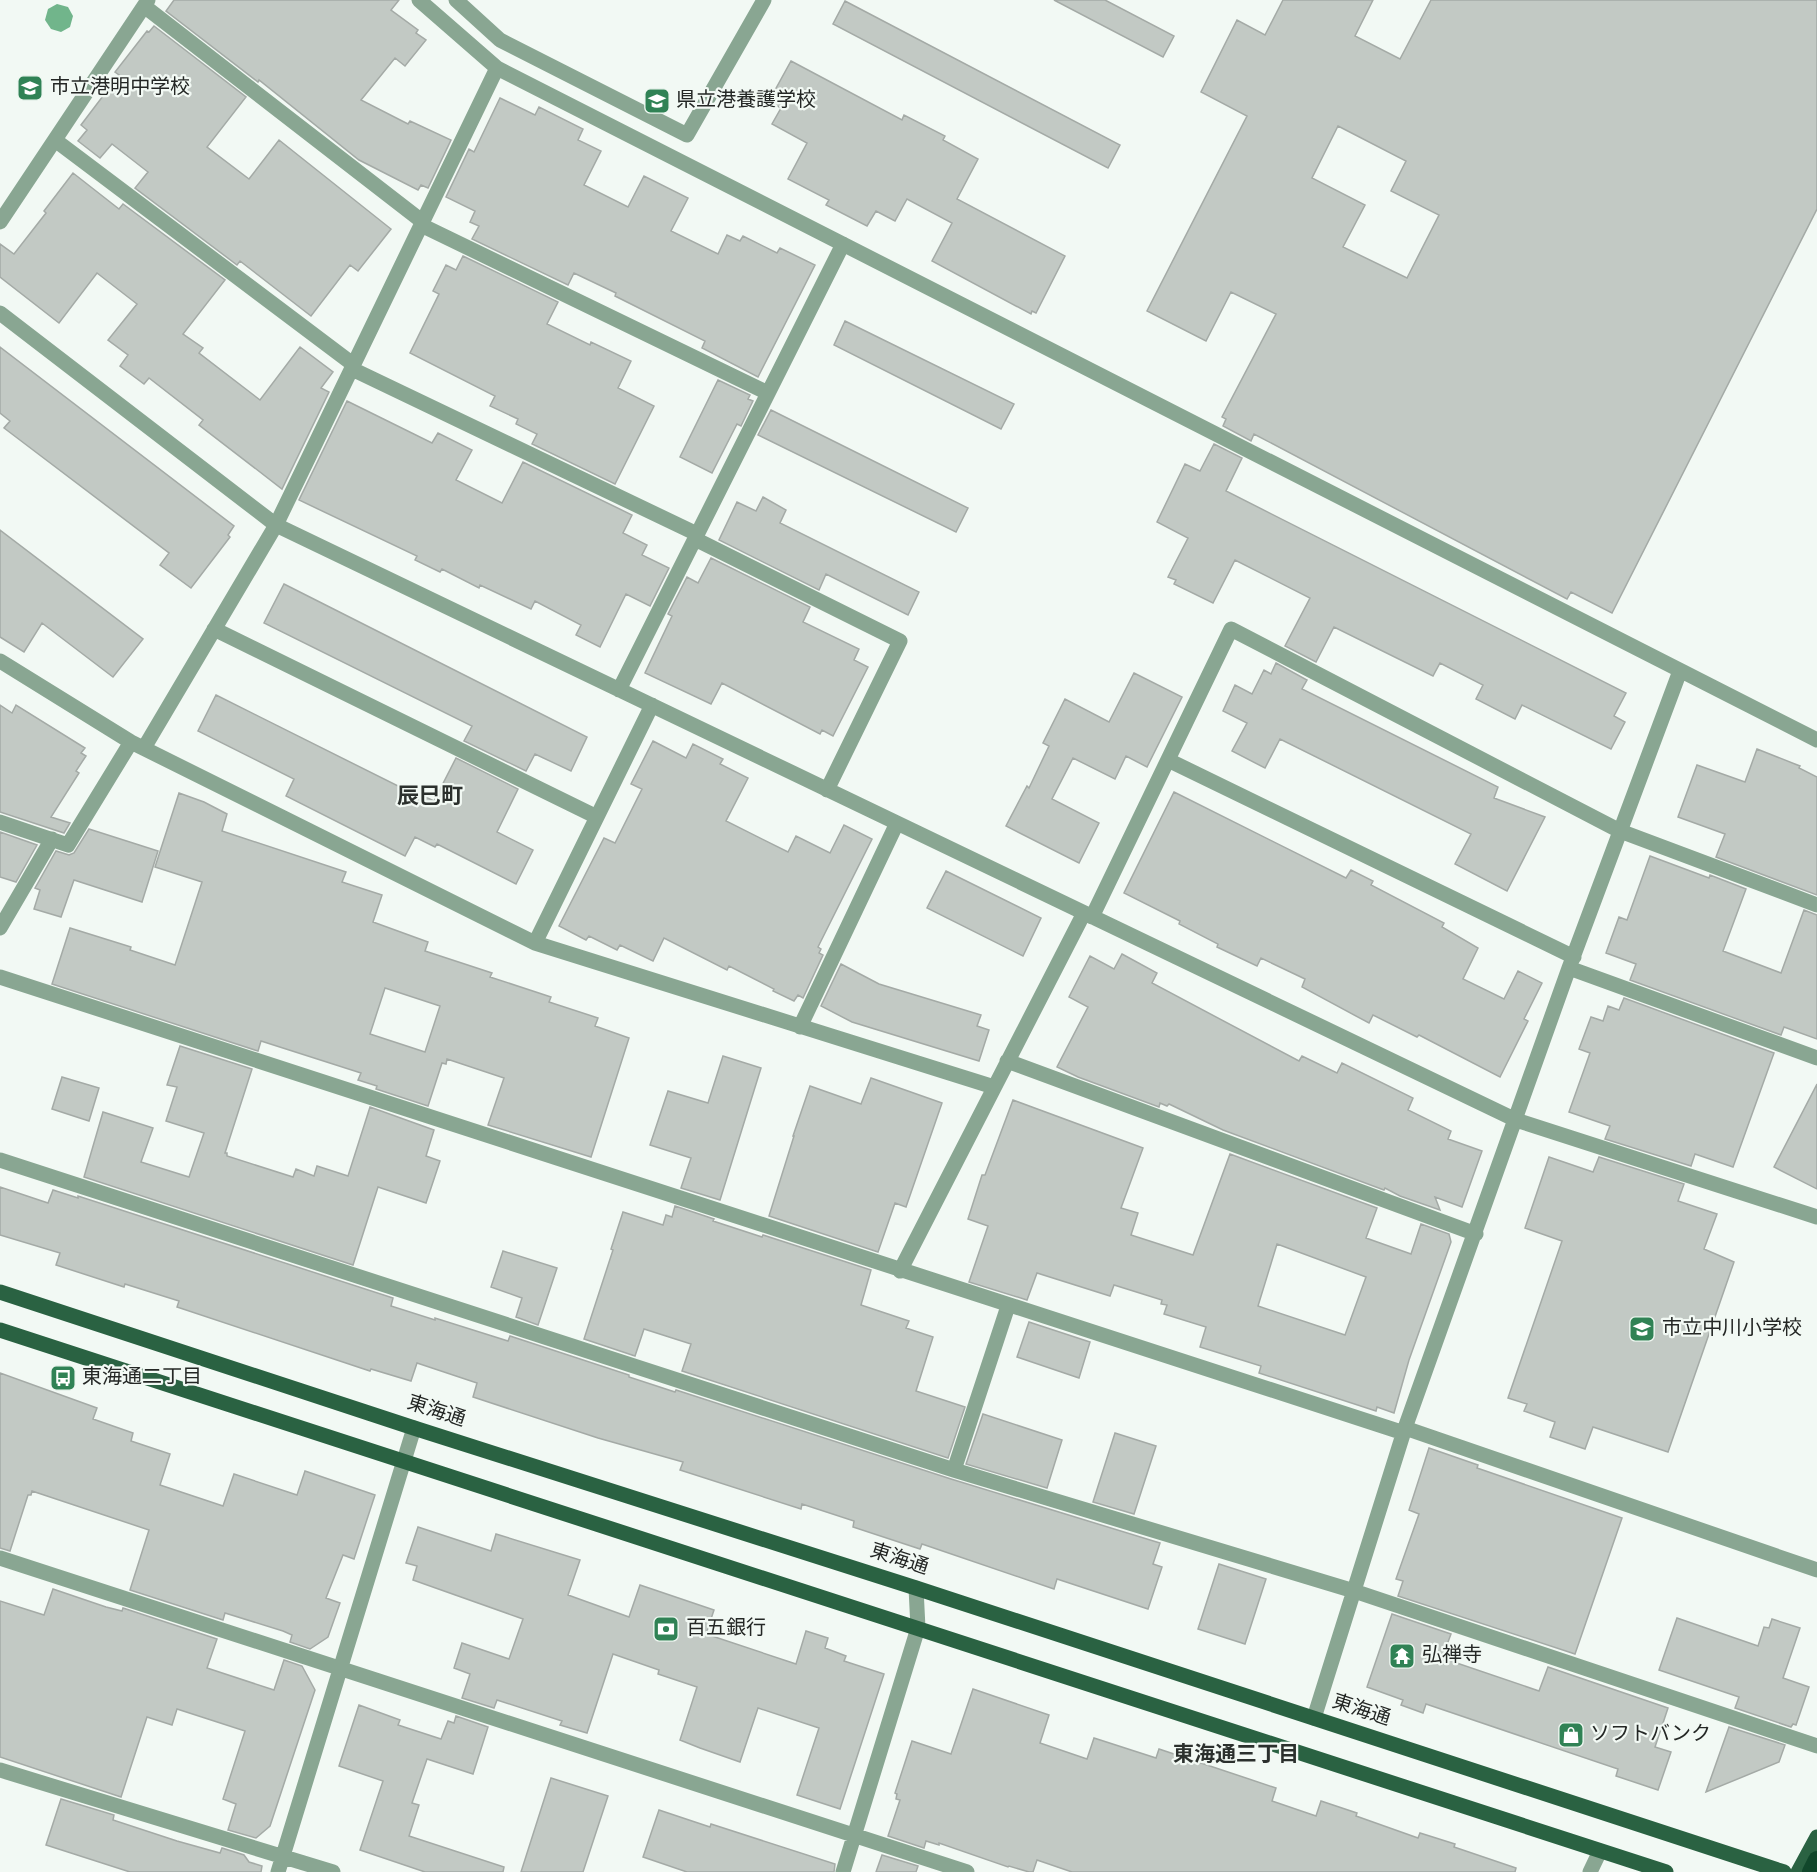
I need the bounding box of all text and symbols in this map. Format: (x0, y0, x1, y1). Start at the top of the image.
school or university icon: 市立港明中学校 (15, 73, 45, 103)
place label: 市立港明中学校 (50, 75, 190, 101)
school or university icon: 県立港養護学校 (642, 86, 672, 116)
place label: 県立港養護学校 (676, 88, 816, 114)
district label: 辰巳町 (397, 784, 463, 811)
school or university icon: 市立中川小学校 (1627, 1314, 1657, 1344)
place label: 市立中川小学校 (1662, 1316, 1802, 1342)
bus stop icon: 東海通二丁目 (48, 1363, 78, 1393)
place label: 東海通二丁目 (82, 1365, 202, 1391)
street label: 東海通 (403, 1390, 469, 1434)
street label: 東海通 (866, 1538, 932, 1582)
bank icon: 百五銀行 (651, 1614, 681, 1644)
place label: 百五銀行 (686, 1616, 766, 1642)
temple icon: 弘禅寺 (1387, 1641, 1417, 1671)
place label: 弘禅寺 (1422, 1643, 1482, 1669)
street label: 東海通 (1328, 1689, 1394, 1733)
shop icon: ソフトバンク (1556, 1720, 1586, 1750)
place label: ソフトバンク (1590, 1722, 1711, 1748)
district label: 東海通三丁目 (1173, 1742, 1299, 1769)

